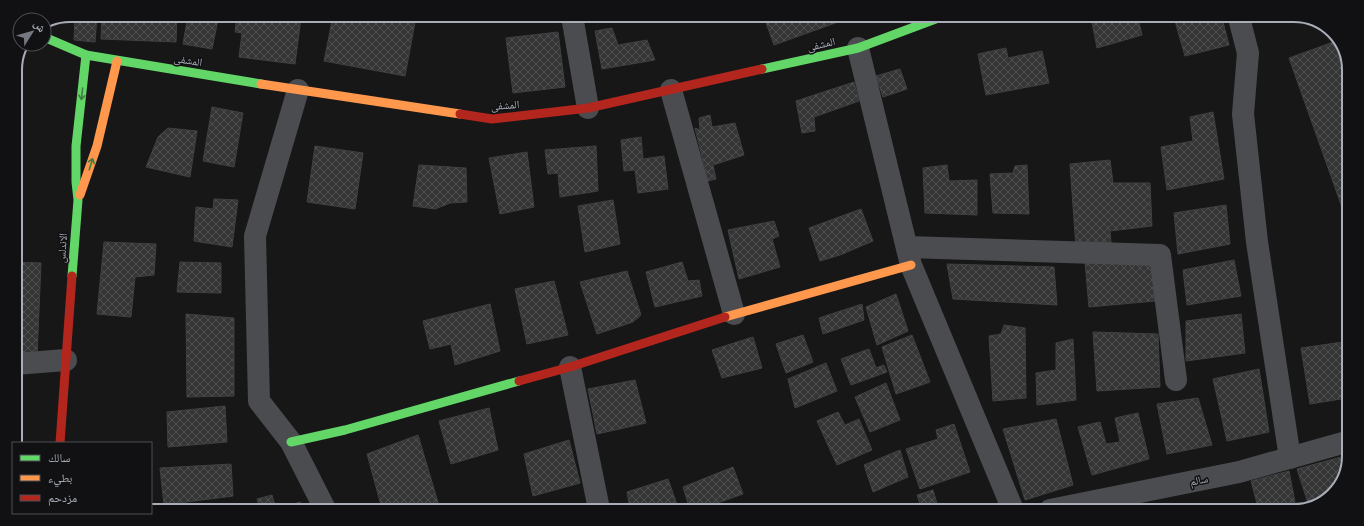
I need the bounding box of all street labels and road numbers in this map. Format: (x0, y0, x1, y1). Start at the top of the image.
street label: المشفى (806, 35, 837, 54)
street label: المشفى (173, 52, 203, 69)
street label: المشفى (490, 98, 520, 113)
street label: الاندلس (55, 233, 70, 263)
street label: سالم (1189, 472, 1209, 490)

